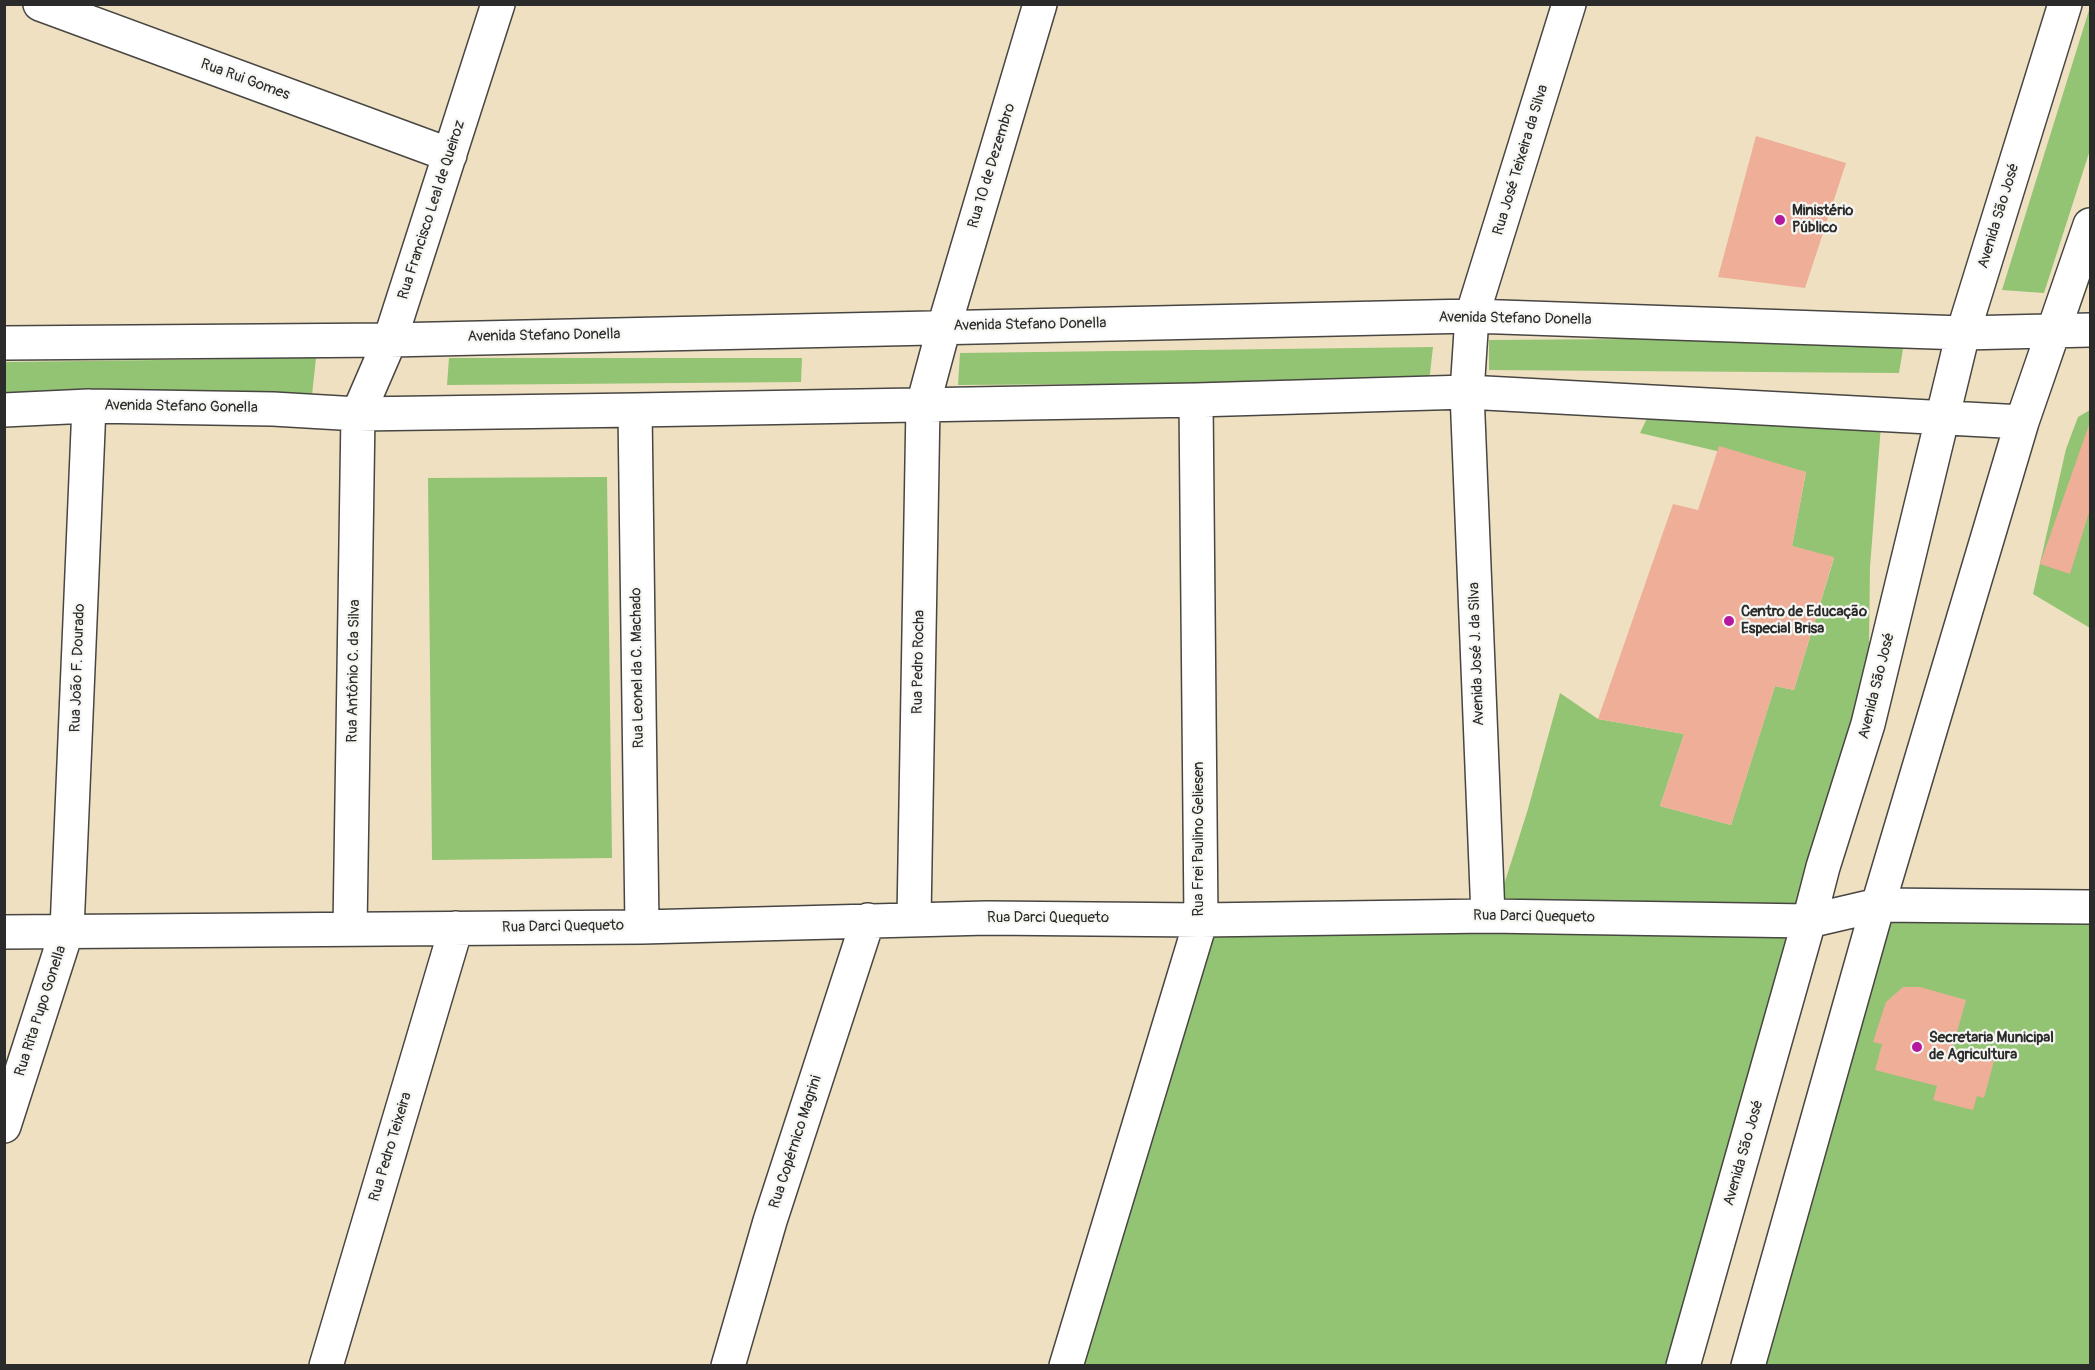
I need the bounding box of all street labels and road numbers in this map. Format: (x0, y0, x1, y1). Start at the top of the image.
street label: Rua Rui Gomes (198, 56, 292, 104)
street label: Rua José Teixeira da Silva (1490, 83, 1552, 237)
street label: Rua 10 de Dezembro (964, 101, 1020, 231)
street label: Rua Francisco Leal de Queiroz (395, 118, 469, 302)
street label: Avenida São José (1974, 161, 2024, 271)
street label: Avenida Stefano Donella (1438, 309, 1592, 329)
street label: Avenida Stefano Donella (953, 315, 1107, 335)
street label: Avenida Stefano Donella (467, 326, 621, 346)
street label: Avenida Stefano Gonella (104, 397, 258, 417)
street label: Avenida José J. da Silva (1465, 582, 1489, 726)
street label: Rua Leonel da C. Machado (628, 587, 648, 749)
street label: Rua Antônio C. da Silva (344, 599, 364, 743)
street label: Rua João F. Dourado (67, 603, 89, 733)
street label: Rua Pedro Rocha (909, 610, 929, 714)
street label: Avenida São José (1855, 631, 1899, 741)
street label: Rua Frei Paulino Geliesen (1190, 761, 1208, 917)
street label: Rua Darci Quequeto (1473, 907, 1595, 927)
street label: Rua Darci Quequeto (987, 909, 1109, 927)
street label: Rua Darci Quequeto (502, 917, 624, 937)
street label: Rua Rita Pupo Gonella (11, 943, 71, 1079)
street label: Rua Copérnico Magrini (766, 1073, 826, 1211)
street label: Rua Pedro Teixeira (366, 1090, 416, 1204)
street label: Avenida São José (1720, 1098, 1768, 1208)

